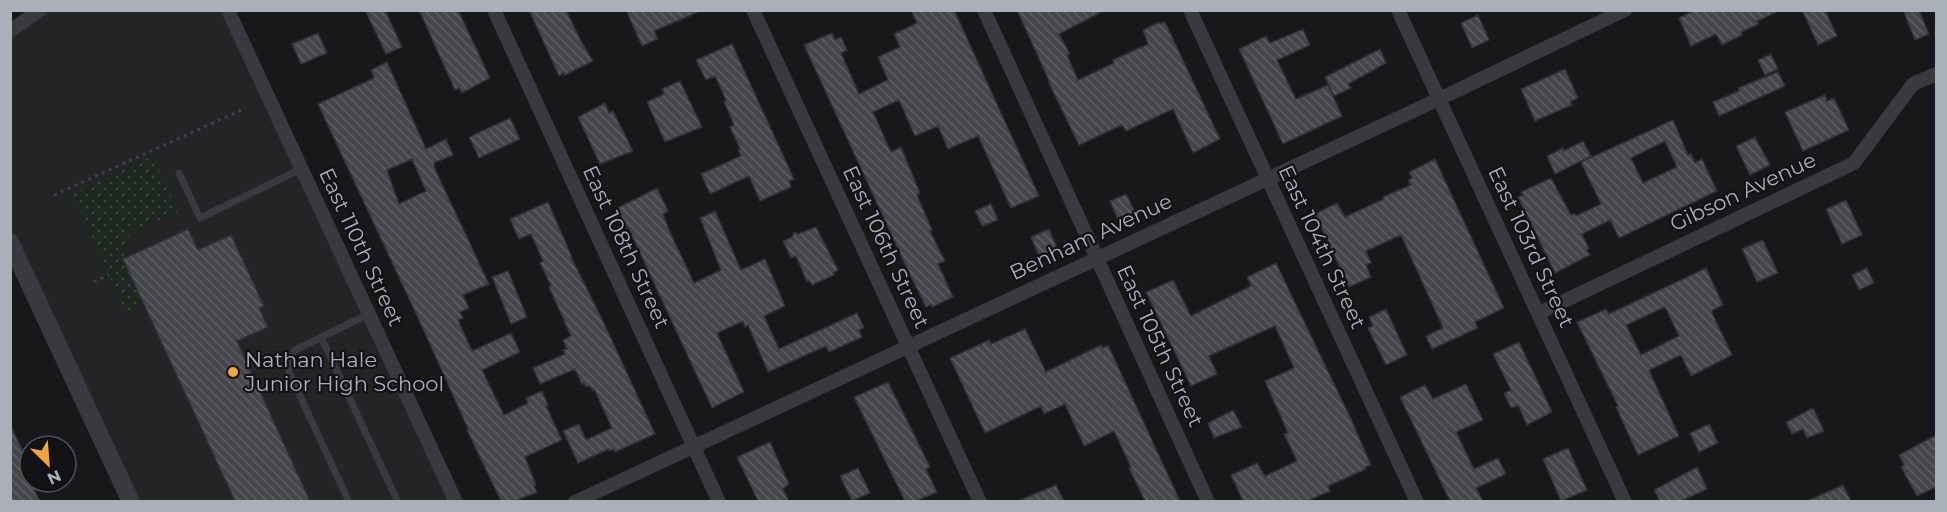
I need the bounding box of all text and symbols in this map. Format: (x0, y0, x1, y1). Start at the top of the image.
street label: Gibson Avenue (1666, 147, 1820, 236)
street label: East 108th Street (578, 161, 675, 332)
street label: East 104th Street (1274, 161, 1371, 333)
street label: East 106th Street (838, 162, 935, 332)
street label: East 103rd Street (1483, 162, 1580, 331)
street label: East 110th Street (314, 164, 409, 330)
street label: Benham Avenue (1006, 188, 1176, 285)
street label: East 105th Street (1112, 261, 1209, 431)
place label: Nathan Hale Junior High School (244, 347, 444, 396)
marker: Nathan Hale Junior High School (226, 365, 240, 379)
north arrow (18, 434, 78, 494)
text: N (44, 466, 64, 488)

